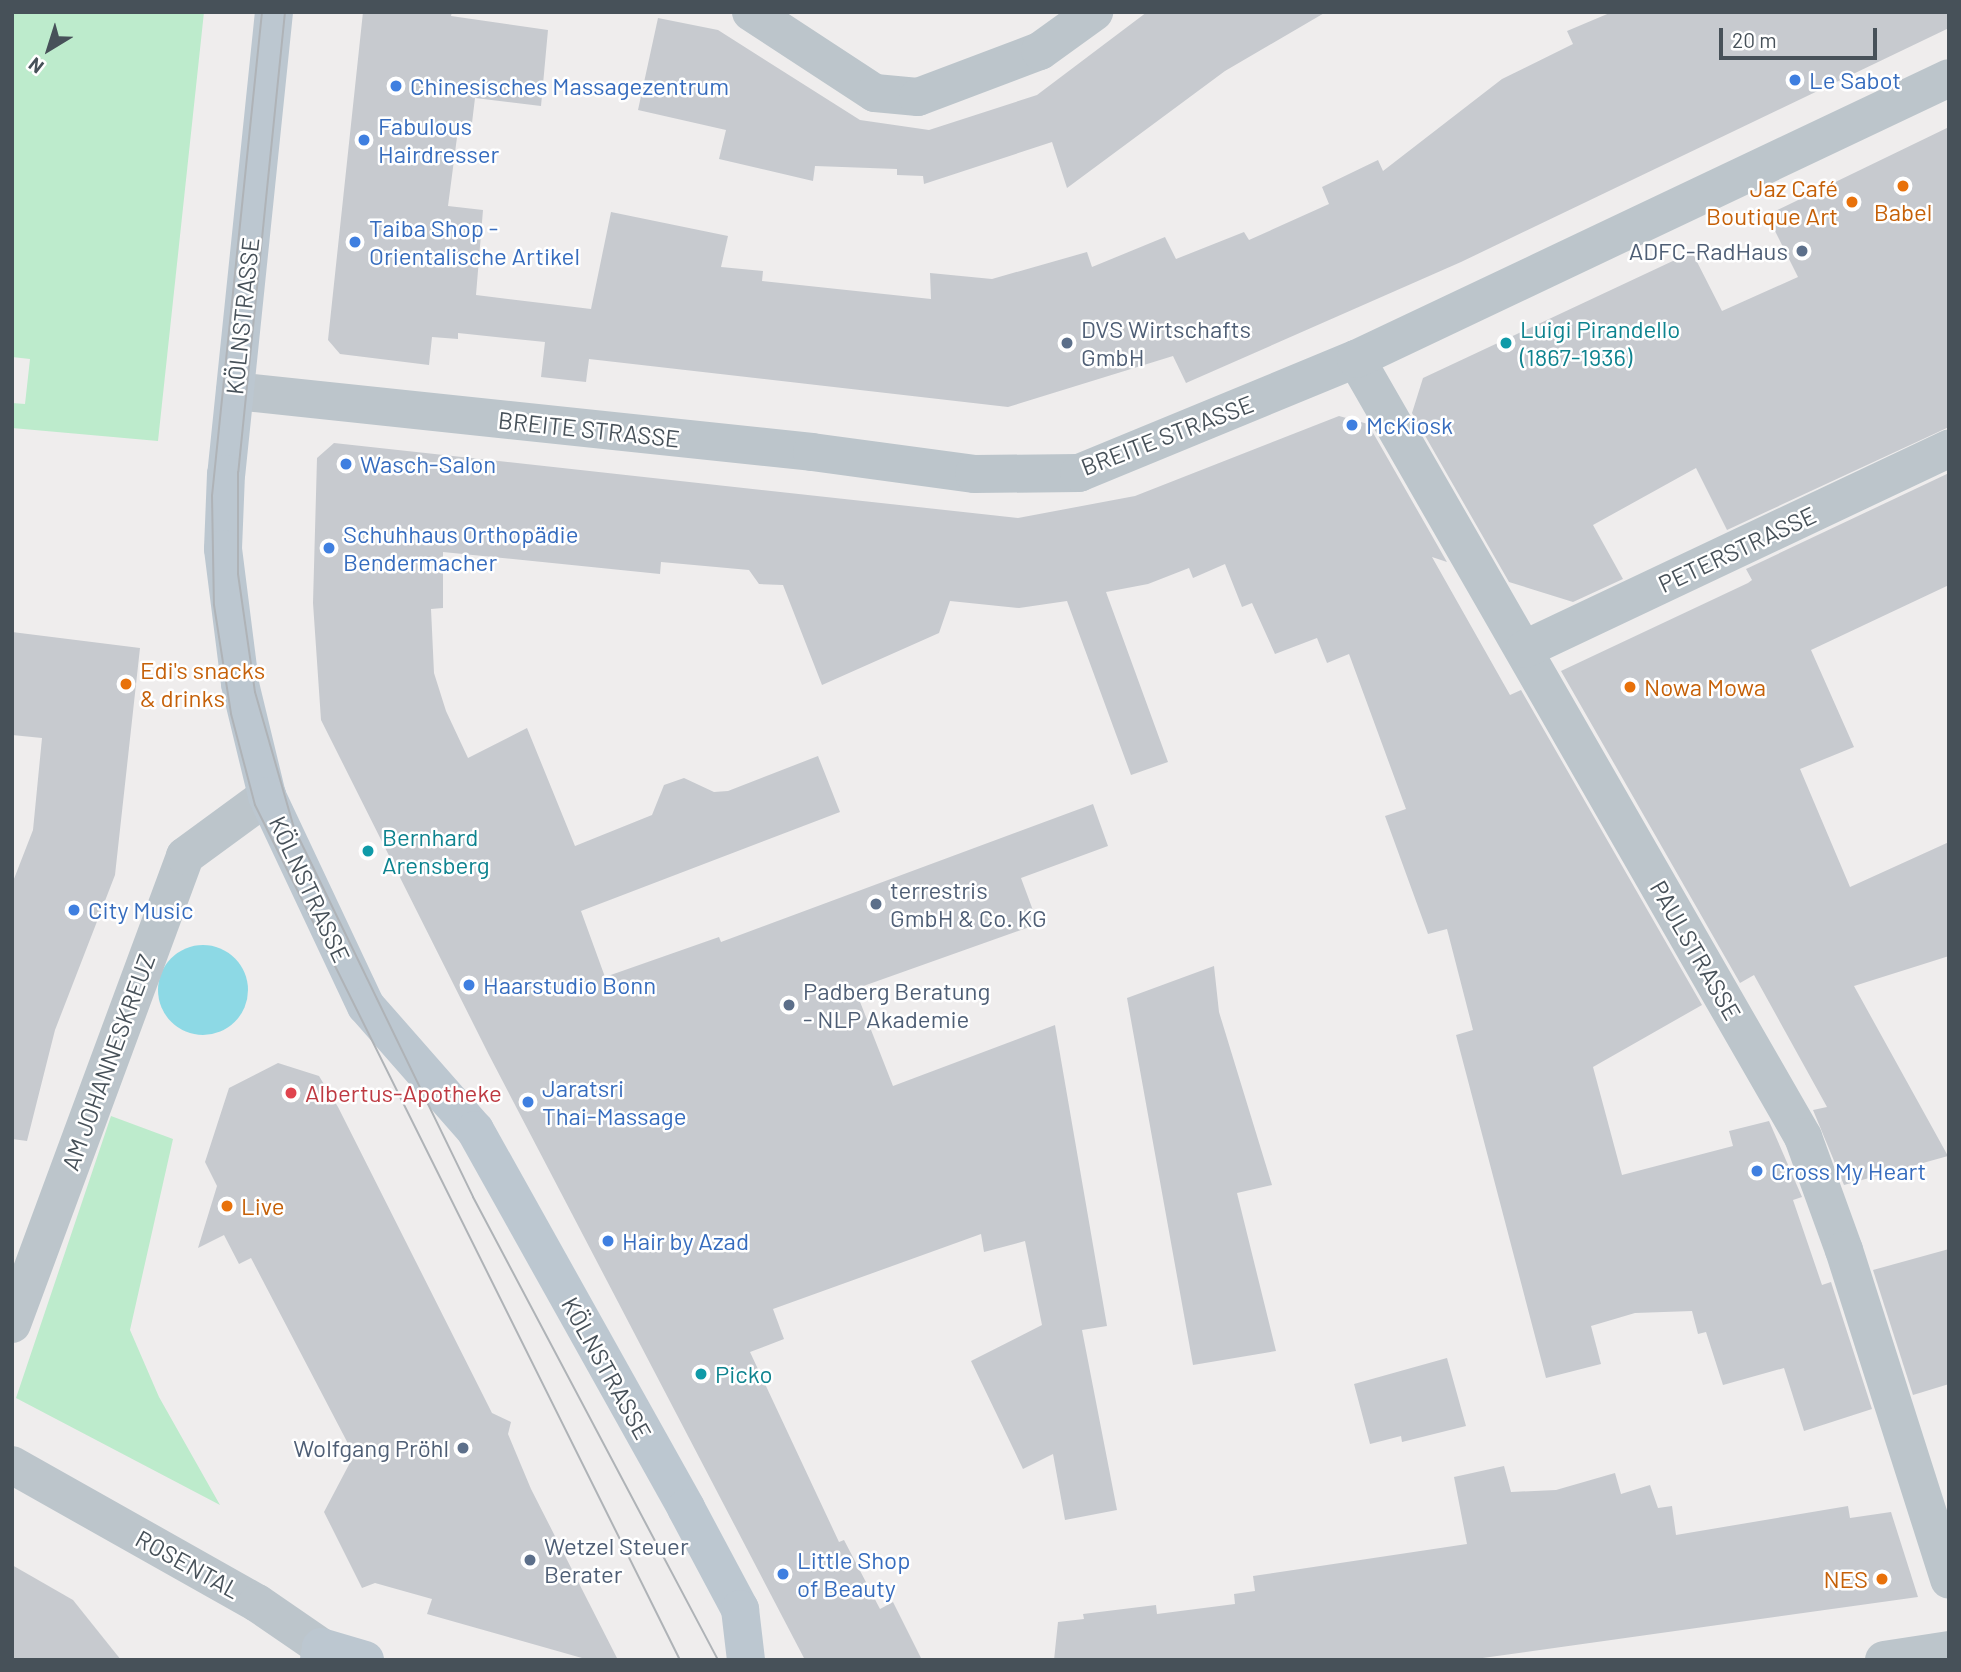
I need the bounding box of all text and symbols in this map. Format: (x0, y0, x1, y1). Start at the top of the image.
north arrow (14, 14, 84, 84)
scale bar (1723, 14, 1881, 58)
text: 20 m (1732, 27, 1777, 52)
text: N (24, 53, 48, 79)
place label: Le Sabot (1809, 66, 1901, 94)
place label: Chinesisches Massagezentrum (410, 72, 729, 100)
marker: Le Sabot (1787, 72, 1803, 88)
marker: Chinesisches Massagezentrum (388, 78, 404, 94)
place label: Fabulous Hairdresser (378, 112, 499, 168)
marker: Fabulous Hairdresser (356, 132, 372, 148)
place label: Jaz Café Boutique Art (1706, 174, 1838, 230)
marker: Babel (1895, 178, 1911, 194)
marker: Jaz Café Boutique Art (1844, 194, 1860, 210)
place label: Babel (1874, 198, 1932, 226)
place label: Taiba Shop - Orientalische Artikel (369, 214, 580, 270)
marker: Taiba Shop - Orientalische Artikel (347, 234, 363, 250)
street label: KÖLNSTRASSE (219, 236, 265, 396)
place label: ADFC-RadHaus (1629, 237, 1788, 265)
marker: ADFC-RadHaus (1794, 243, 1810, 259)
place label: DVS Wirtschafts GmbH (1081, 315, 1251, 371)
place label: Luigi Pirandello (1867-1936) (1520, 315, 1680, 371)
marker: DVS Wirtschafts GmbH (1059, 335, 1075, 351)
marker: Luigi Pirandello (1867-1936) (1498, 335, 1514, 351)
street label: BREITE STRASSE (1077, 389, 1257, 481)
street label: BREITE STRASSE (497, 405, 681, 453)
place label: McKiosk (1366, 411, 1453, 439)
marker: McKiosk (1344, 417, 1360, 433)
place label: Wasch-Salon (360, 450, 496, 478)
marker: Wasch-Salon (338, 456, 354, 472)
street label: PETERSTRASSE (1654, 500, 1820, 598)
place label: Schuhhaus Orthopädie Bendermacher (343, 520, 579, 576)
marker: Schuhhaus Orthopädie Bendermacher (321, 540, 337, 556)
place label: Edi's snacks & drinks (140, 656, 265, 712)
place label: Nowa Mowa (1644, 673, 1766, 701)
marker: Edi's snacks & drinks (118, 676, 134, 692)
marker: Nowa Mowa (1622, 679, 1638, 695)
street label: KÖLNSTRASSE (264, 811, 356, 967)
place label: Bernhard Arensberg (382, 823, 489, 879)
marker: Bernhard Arensberg (360, 843, 376, 859)
street label: PAULSTRASSE (1644, 875, 1748, 1025)
place label: terrestris GmbH & Co. KG (890, 876, 1047, 932)
place label: City Music (88, 896, 193, 924)
marker: terrestris GmbH & Co. KG (868, 896, 884, 912)
marker: City Music (66, 902, 82, 918)
street label: AM JOHANNESKREUZ (55, 950, 161, 1174)
place label: Haarstudio Bonn (483, 971, 656, 999)
marker: Haarstudio Bonn (461, 977, 477, 993)
place label: Padberg Beratung - NLP Akademie (803, 977, 990, 1033)
marker: Padberg Beratung - NLP Akademie (781, 997, 797, 1013)
place label: Jaratsri Thai-Massage (542, 1074, 686, 1130)
place label: Albertus-Apotheke (305, 1079, 502, 1107)
marker: Albertus-Apotheke (283, 1085, 299, 1101)
marker: Jaratsri Thai-Massage (520, 1094, 536, 1110)
place label: Cross My Heart (1771, 1157, 1926, 1185)
marker: Cross My Heart (1749, 1163, 1765, 1179)
place label: Live (241, 1192, 285, 1220)
marker: Live (219, 1198, 235, 1214)
place label: Hair by Azad (622, 1227, 749, 1255)
marker: Hair by Azad (600, 1233, 616, 1249)
street label: KÖLNSTRASSE (556, 1292, 658, 1444)
place label: Picko (715, 1360, 772, 1388)
marker: Picko (693, 1366, 709, 1382)
place label: Wolfgang Pröhl (293, 1434, 449, 1462)
marker: Wolfgang Pröhl (455, 1440, 471, 1456)
street label: ROSENTAL (131, 1524, 245, 1604)
place label: Wetzel Steuer Berater (544, 1532, 689, 1588)
place label: Little Shop of Beauty (797, 1546, 910, 1602)
marker: Wetzel Steuer Berater (522, 1552, 538, 1568)
place label: NES (1824, 1565, 1868, 1593)
marker: Little Shop of Beauty (775, 1566, 791, 1582)
marker: NES (1874, 1571, 1890, 1587)

